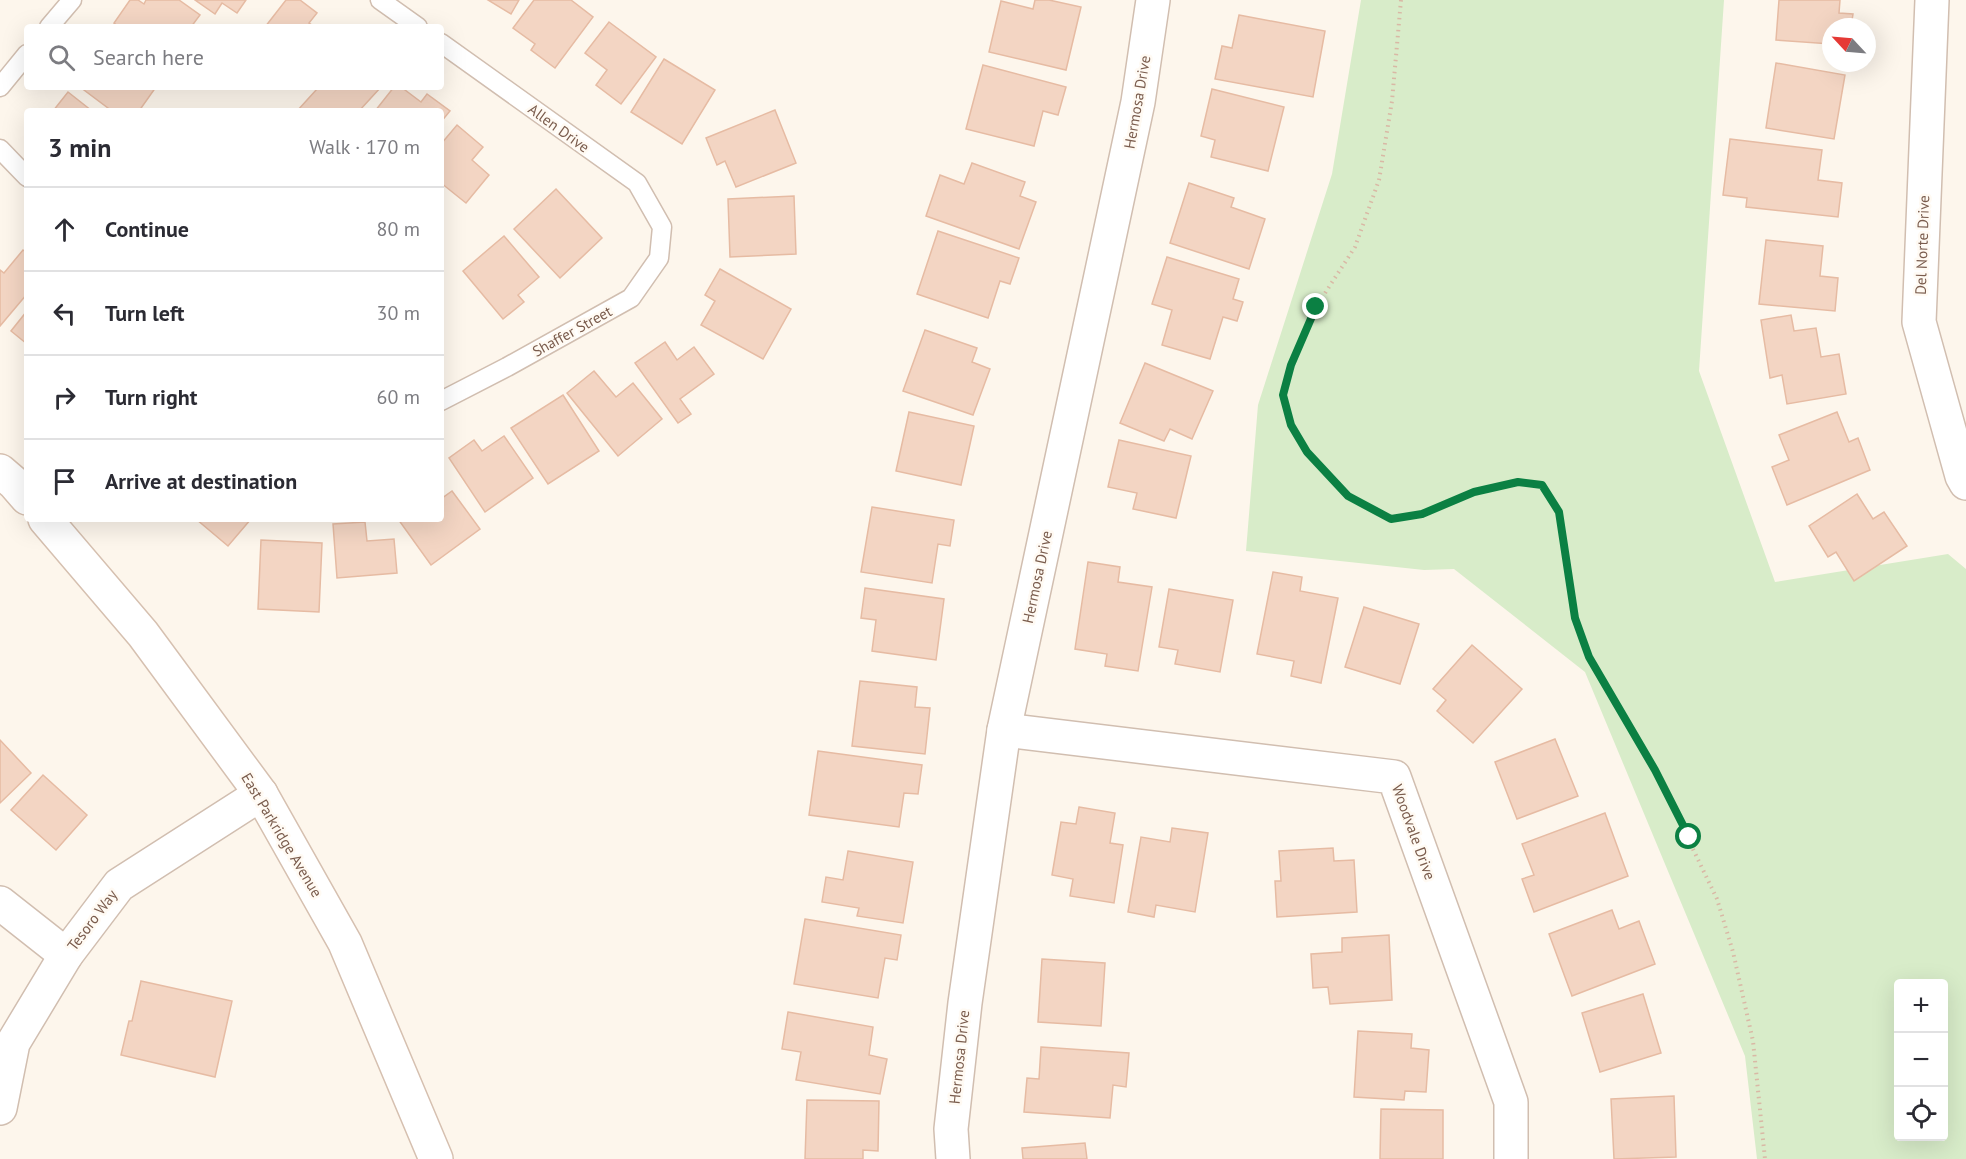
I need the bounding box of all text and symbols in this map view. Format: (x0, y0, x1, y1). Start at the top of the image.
north arrow (1822, 18, 1876, 72)
search box (24, 24, 444, 90)
icon: search (45, 41, 78, 74)
text: Search here (93, 43, 204, 71)
street label: Hermosa Drive (1119, 54, 1155, 150)
street label: Allen Drive (525, 99, 593, 157)
text: 3 min (48, 131, 111, 164)
text: Walk · 170 m (309, 134, 420, 160)
street label: Del Norte Drive (1911, 195, 1933, 295)
icon: ahead (48, 213, 81, 246)
text: Continue (105, 215, 189, 243)
text: 80 m (377, 216, 420, 242)
route end (1302, 293, 1328, 319)
icon: left (48, 297, 81, 330)
text: Turn left (105, 299, 185, 327)
text: 30 m (377, 300, 420, 326)
street label: Shaffer Street (529, 301, 615, 361)
icon: right (48, 381, 81, 414)
text: Turn right (105, 383, 197, 411)
text: 60 m (377, 384, 420, 410)
icon: arrive (48, 465, 81, 498)
text: Arrive at destination (105, 467, 297, 495)
street label: Hermosa Drive (1018, 529, 1056, 625)
street label: East Parkridge Avenue (237, 769, 327, 901)
street label: Woodvale Drive (1388, 782, 1440, 882)
route start (1675, 823, 1701, 849)
street label: Tesoro Way (63, 886, 121, 954)
map controls (1894, 979, 1948, 1141)
button: + (1894, 979, 1948, 1033)
street label: Hermosa Drive (945, 1009, 973, 1105)
button: − (1894, 1033, 1948, 1087)
button: locate (1894, 1087, 1948, 1141)

